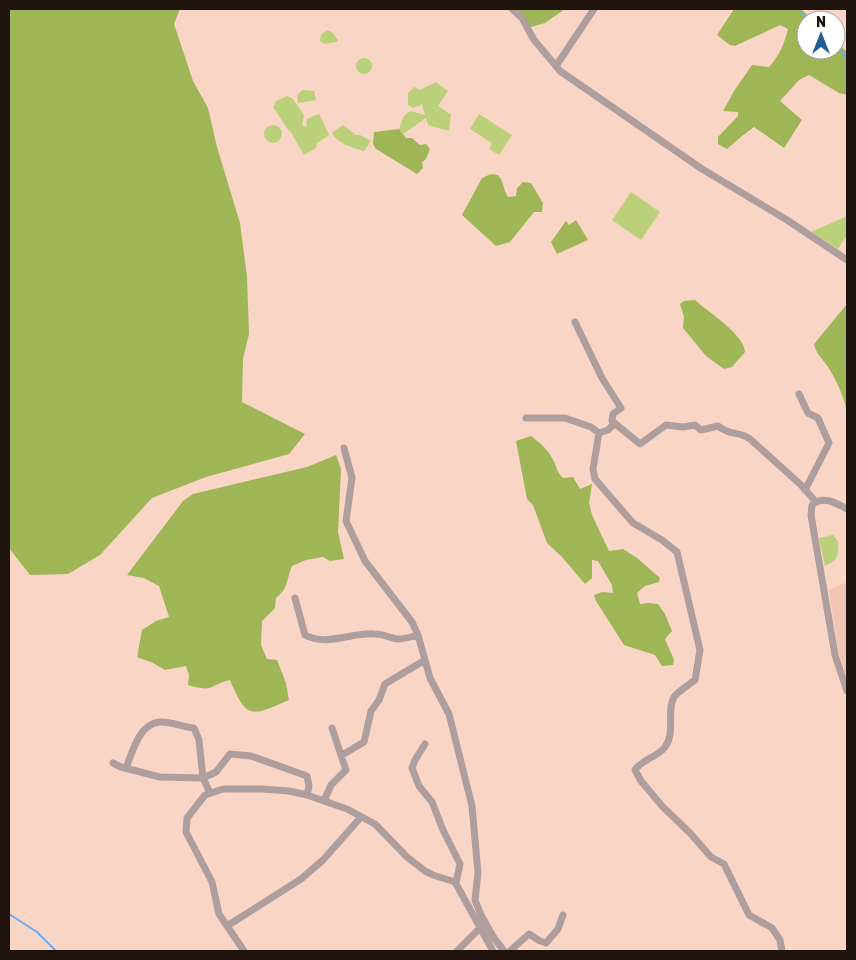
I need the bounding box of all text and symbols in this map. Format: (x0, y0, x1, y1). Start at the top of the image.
north arrow (796, 10, 846, 60)
text: N (816, 14, 826, 31)

